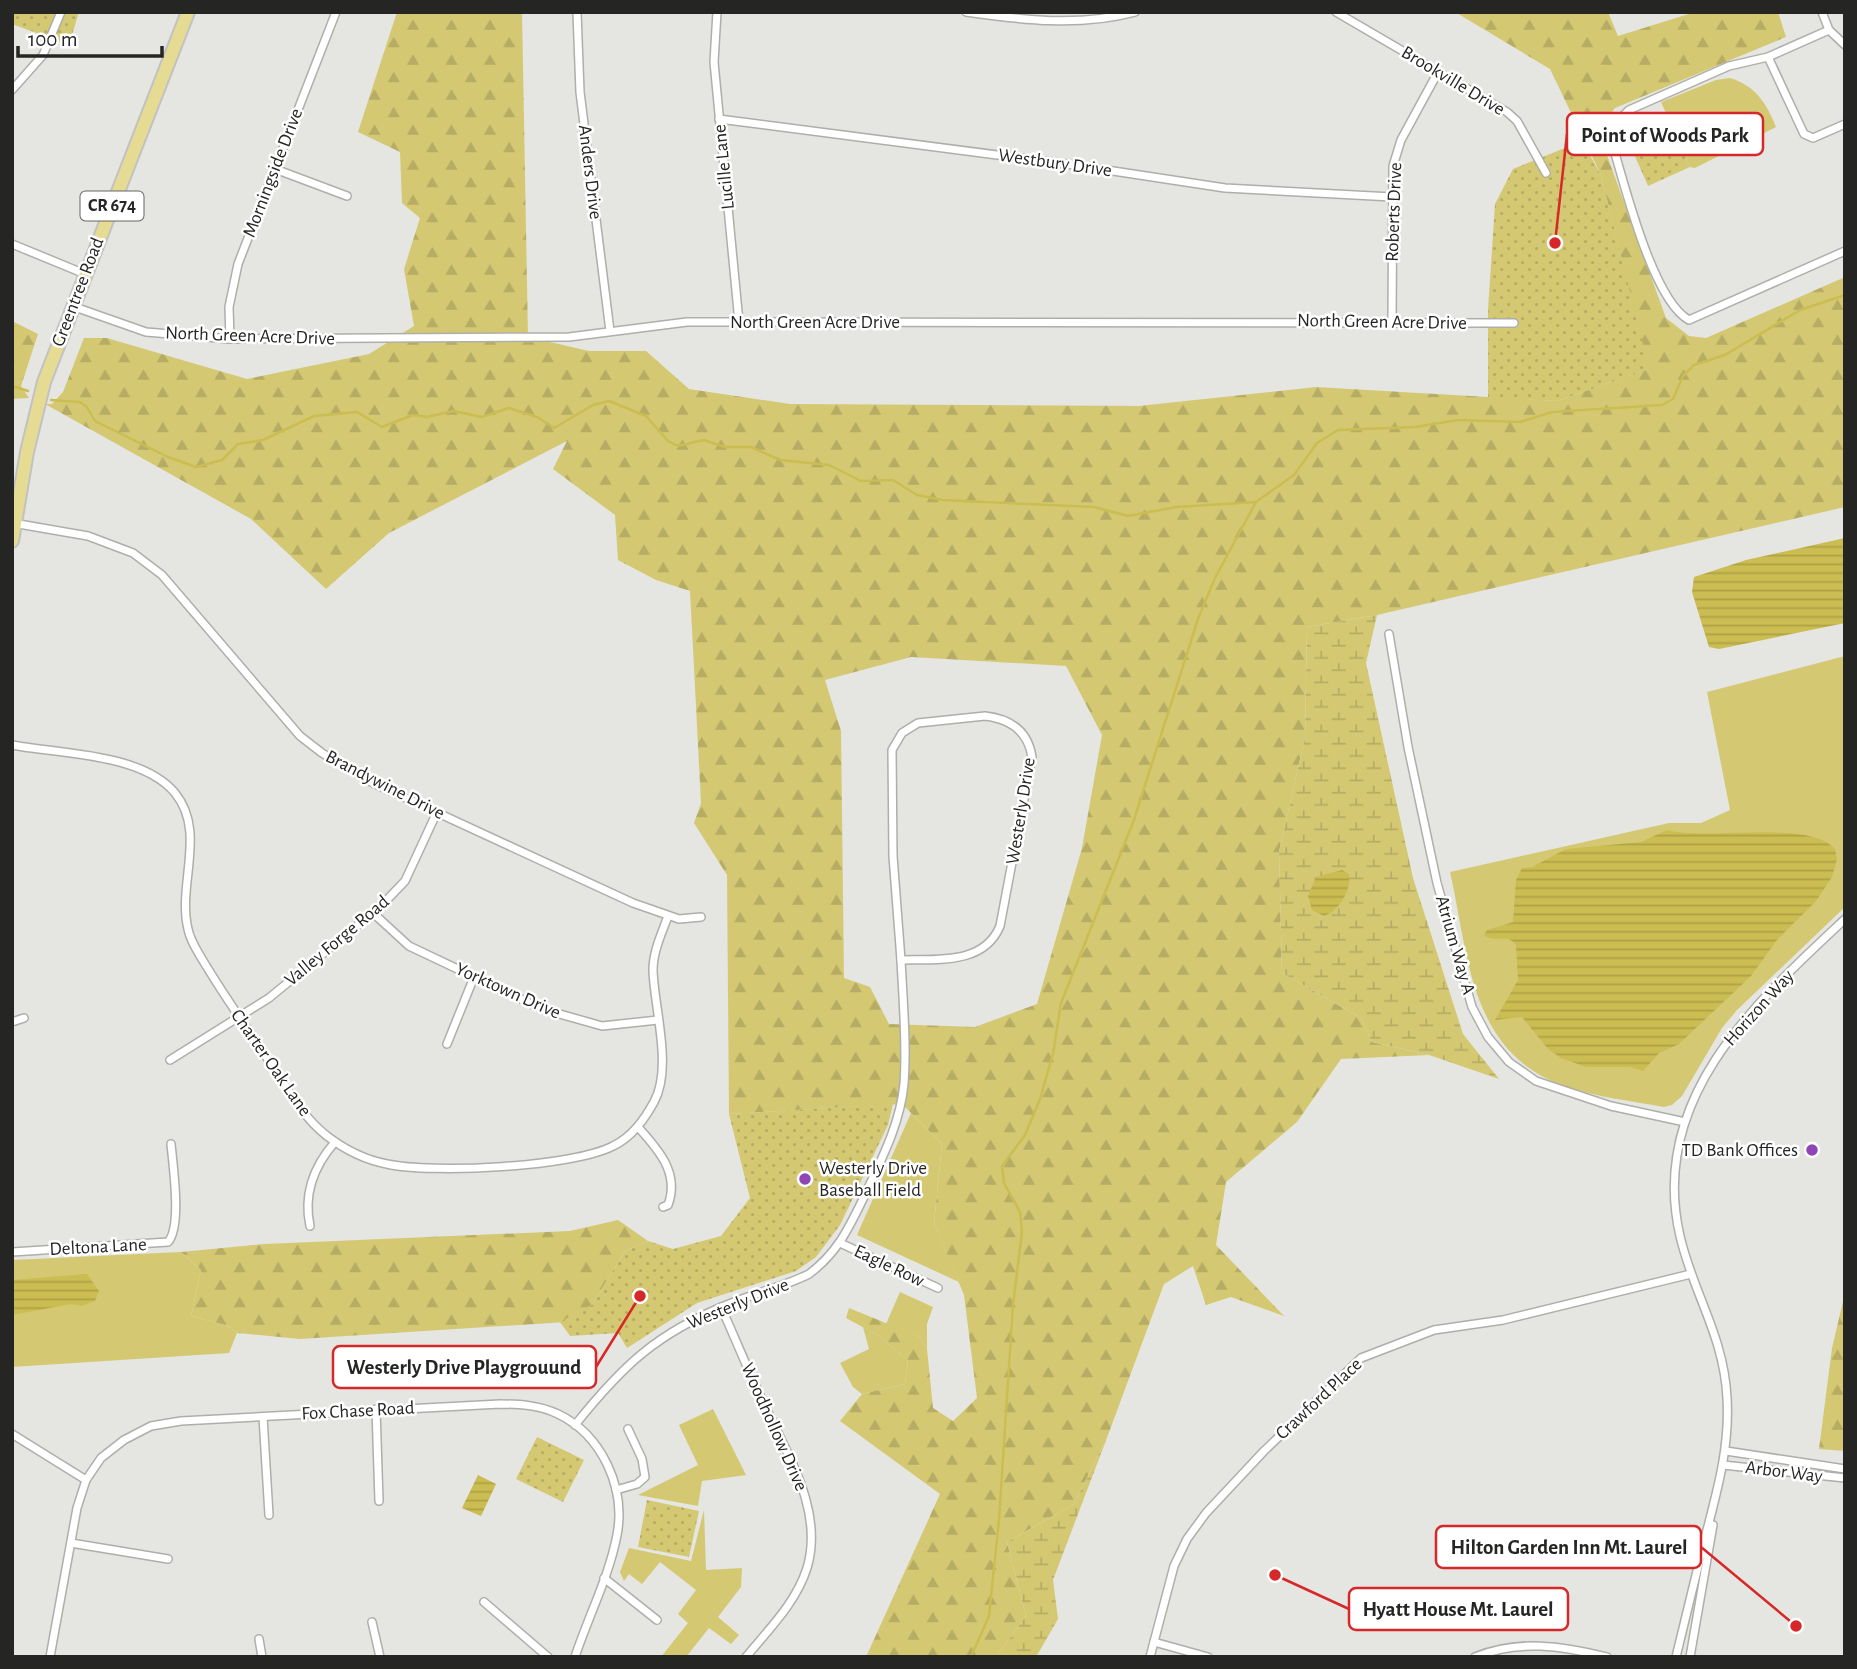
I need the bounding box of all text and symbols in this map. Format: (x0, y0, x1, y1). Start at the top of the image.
scale bar (18, 14, 161, 58)
text: 100 m (28, 29, 78, 50)
street label: Brookville Drive (1398, 43, 1508, 119)
street label: Morningside Drive (240, 106, 306, 240)
callout: Point of Woods Park (1567, 113, 1763, 155)
street label: Lucille Lane (710, 123, 738, 211)
street label: Anders Drive (575, 124, 605, 220)
text: Point of Woods Park (1581, 125, 1750, 146)
street label: Westbury Drive (997, 146, 1113, 180)
street label: Roberts Drive (1383, 162, 1405, 262)
road number: CR 674 (80, 191, 144, 220)
street label: Greentree Road (49, 235, 108, 349)
street label: North Green Acre Drive (1297, 311, 1467, 333)
street label: North Green Acre Drive (730, 313, 900, 332)
street label: North Green Acre Drive (165, 324, 335, 348)
street label: Brandywine Drive (322, 747, 448, 823)
street label: Westerly Drive (1003, 756, 1039, 866)
street label: Valley Forge Road (281, 892, 393, 990)
street label: Atrium Way A (1432, 893, 1478, 997)
street label: Yorktown Drive (453, 959, 563, 1023)
street label: Horizon Way (1720, 966, 1798, 1050)
street label: Charter Oak Lane (227, 1006, 315, 1120)
place label: TD Bank Offices (1681, 1141, 1798, 1160)
marker: TD Bank Offices (1804, 1142, 1820, 1158)
place label: Westerly Drive Baseball Field (819, 1159, 927, 1200)
marker: Westerly Drive Baseball Field (797, 1171, 813, 1187)
street label: Deltona Lane (49, 1235, 147, 1259)
street label: Eagle Row (851, 1242, 927, 1291)
street label: Westerly Drive (684, 1275, 792, 1333)
callout: Westerly Drive Playgrouund (333, 1346, 596, 1388)
street label: Crawford Place (1272, 1355, 1366, 1443)
text: Westerly Drive Playgrouund (347, 1357, 581, 1378)
street label: Woodhollow Drive (737, 1360, 811, 1494)
street label: Fox Chase Road (301, 1399, 415, 1423)
street label: Arbor Way (1744, 1458, 1824, 1486)
callout: Hilton Garden Inn Mt. Laurel (1436, 1526, 1701, 1568)
text: Hilton Garden Inn Mt. Laurel (1450, 1537, 1688, 1558)
callout: Hyatt House Mt. Laurel (1349, 1588, 1568, 1630)
text: Hyatt House Mt. Laurel (1362, 1599, 1554, 1620)

